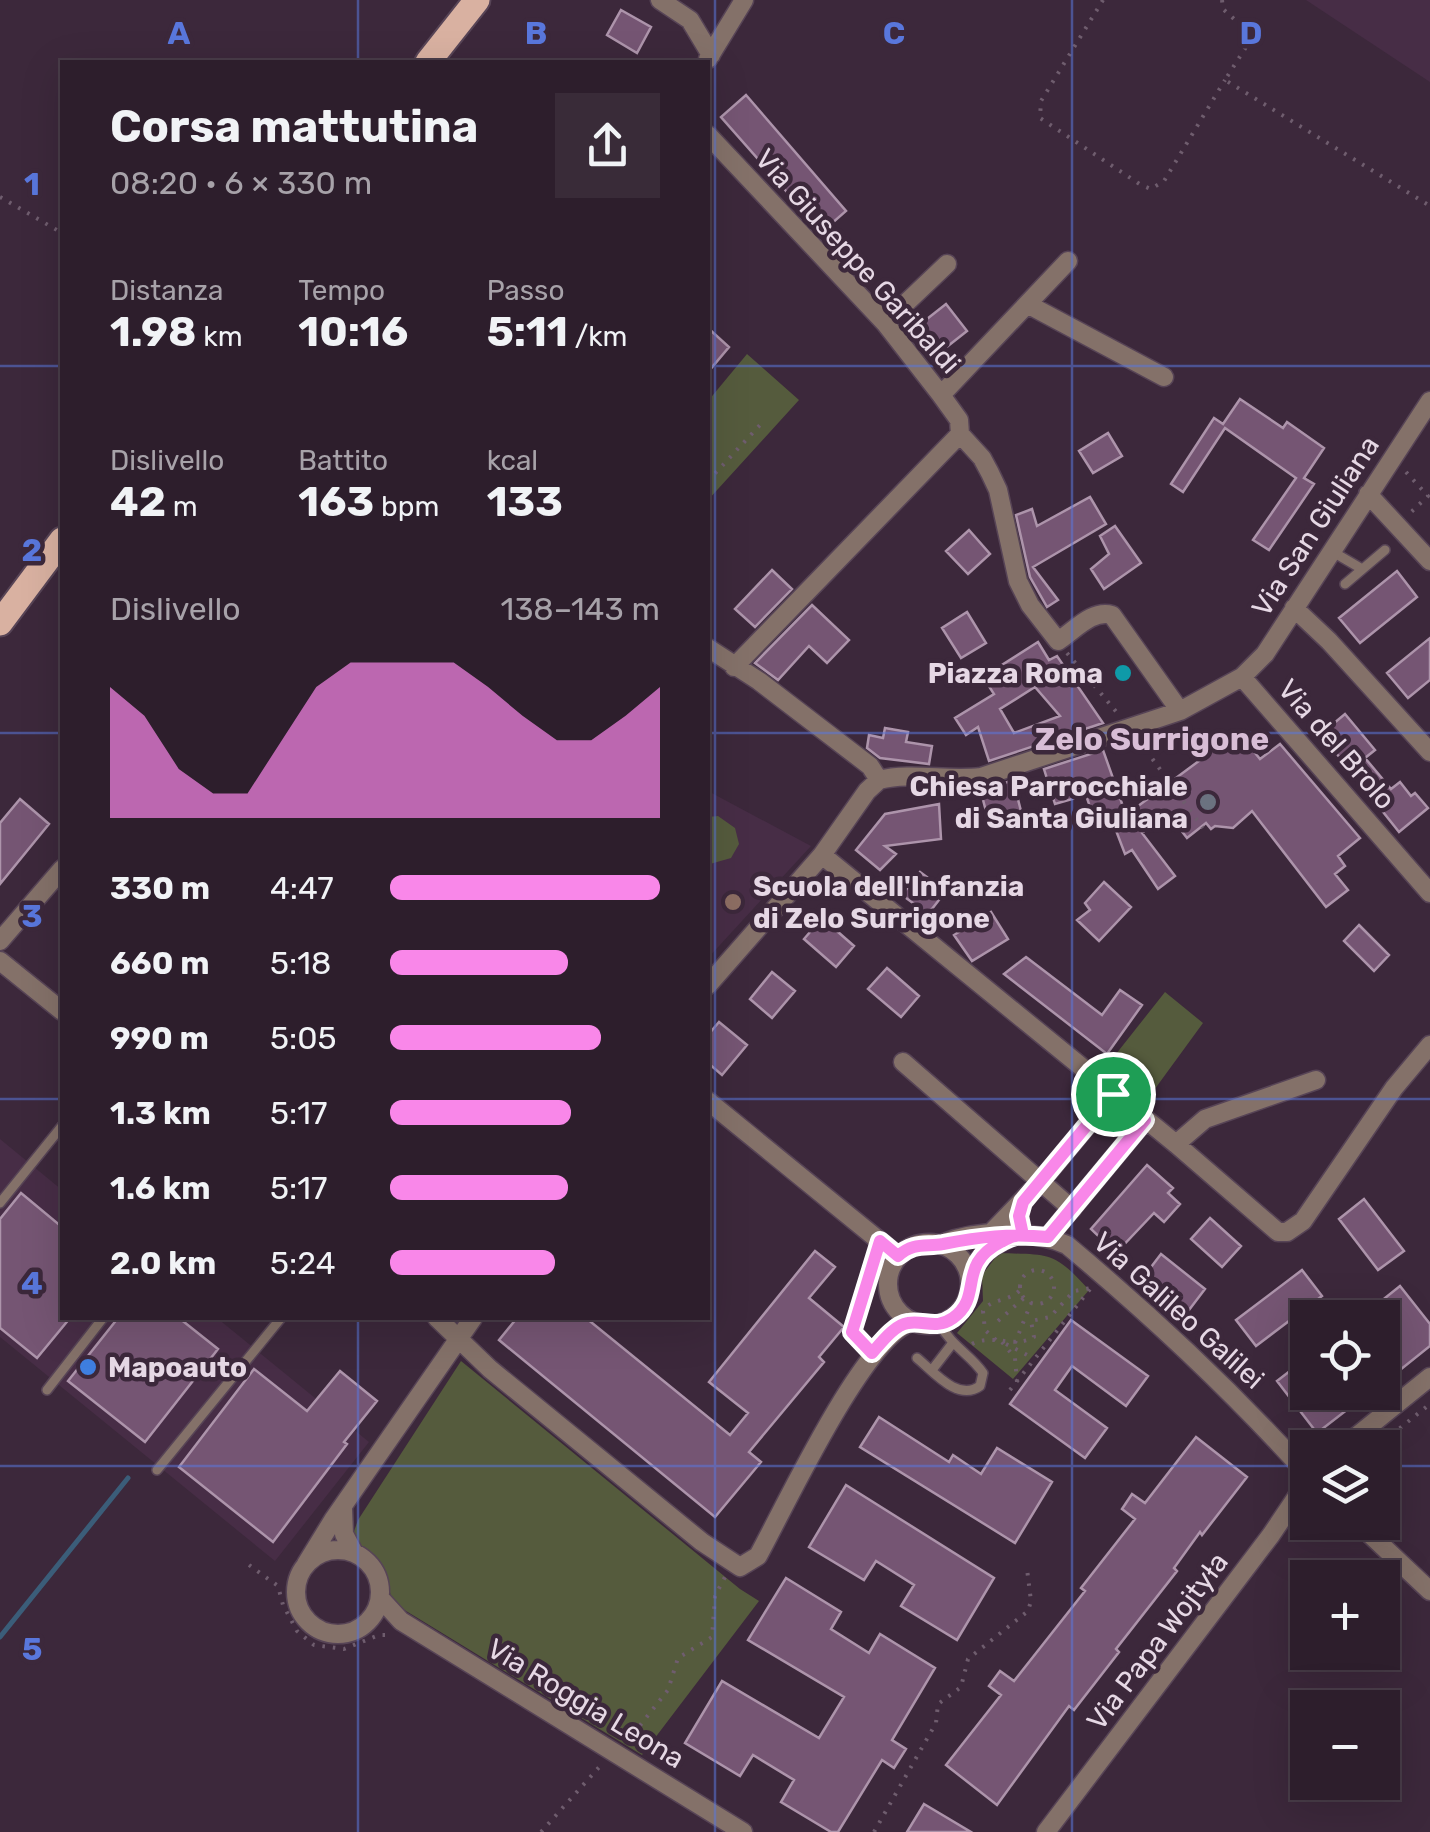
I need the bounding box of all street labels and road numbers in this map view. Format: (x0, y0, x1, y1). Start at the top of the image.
street label: Via Giuseppe Garibaldi (748, 142, 967, 380)
street label: Via San Giuliana (1245, 430, 1386, 623)
street label: Via del Brolo (1271, 673, 1402, 816)
street label: Via Galileo Galilei (1087, 1225, 1271, 1396)
street label: Via Papa Wojtyła (1080, 1546, 1235, 1737)
street label: Via Roggia Leona (481, 1632, 690, 1775)

